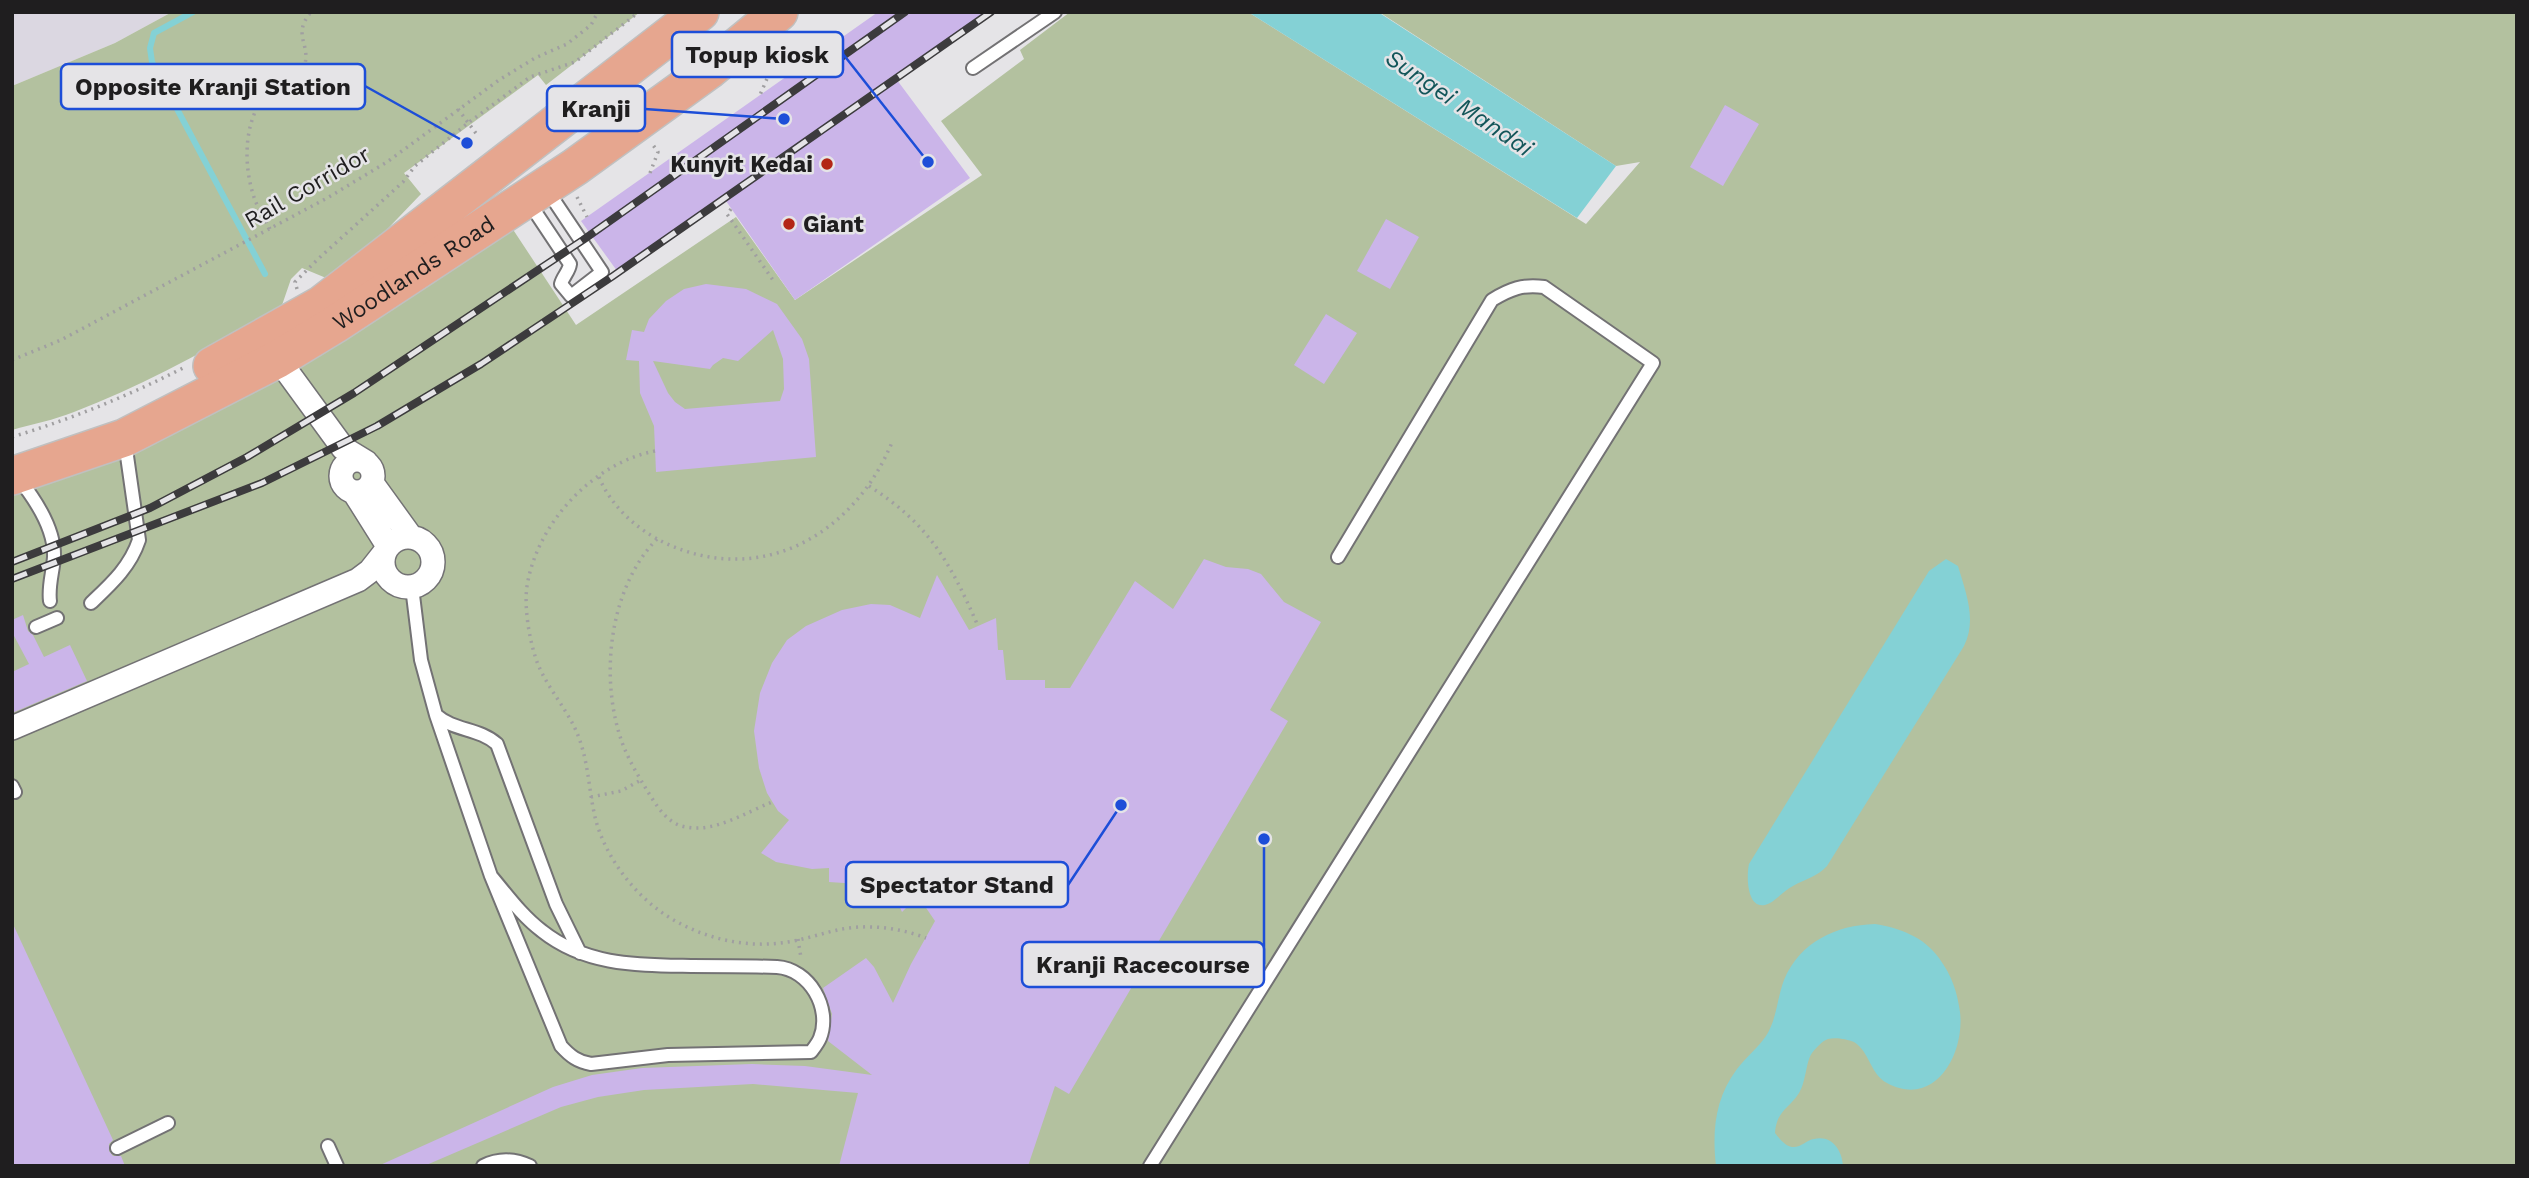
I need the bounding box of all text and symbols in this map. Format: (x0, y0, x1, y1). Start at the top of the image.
callout: Topup kiosk (672, 32, 843, 77)
text: Topup kiosk (685, 41, 829, 69)
water label: Sungei Mandai (1380, 43, 1539, 163)
callout: Opposite Kranji Station (61, 64, 365, 109)
text: Opposite Kranji Station (75, 73, 351, 101)
callout: Kranji (547, 86, 645, 131)
text: Kranji (561, 95, 631, 123)
street label: Rail Corridor (240, 141, 375, 234)
place label: Kunyit Kedai (670, 151, 813, 178)
marker: Kunyit Kedai (819, 156, 835, 172)
street label: Woodlands Road (328, 210, 500, 336)
place label: Giant (803, 211, 864, 238)
marker: Giant (781, 216, 797, 232)
callout: Spectator Stand (846, 862, 1068, 907)
text: Spectator Stand (860, 871, 1054, 899)
callout: Kranji Racecourse (1022, 942, 1264, 987)
text: Kranji Racecourse (1036, 951, 1250, 979)

